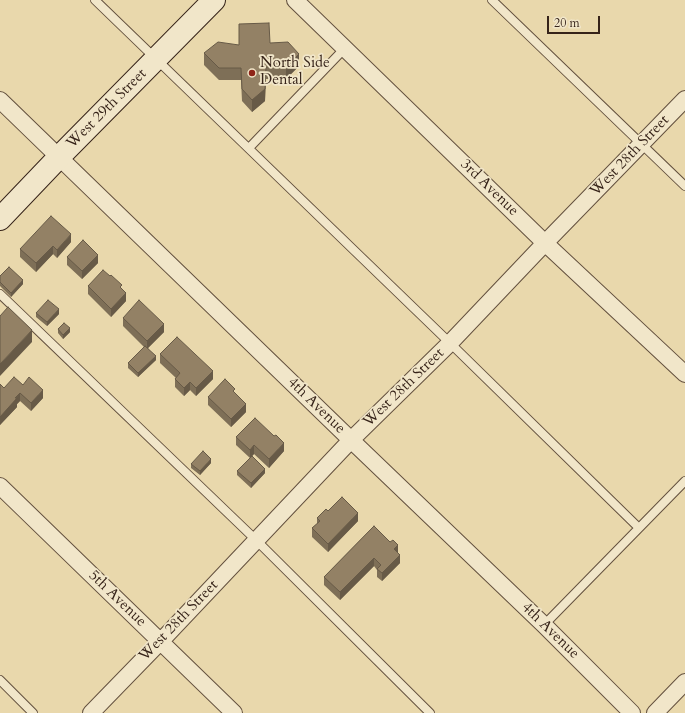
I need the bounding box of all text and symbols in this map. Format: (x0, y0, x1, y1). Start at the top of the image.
scale bar (549, 8, 602, 34)
text: 20 m (554, 15, 580, 31)
place label: North Side Dental (260, 55, 330, 90)
street label: West 29th Street (63, 65, 151, 153)
marker: North Side Dental (247, 68, 257, 78)
street label: West 28th Street (587, 112, 673, 200)
street label: 3rd Avenue (456, 156, 522, 220)
street label: West 28th Street (360, 345, 448, 431)
street label: 4th Avenue (283, 374, 349, 438)
street label: 5th Avenue (84, 567, 150, 631)
street label: West 28th Street (136, 577, 222, 665)
street label: 4th Avenue (517, 599, 583, 663)

